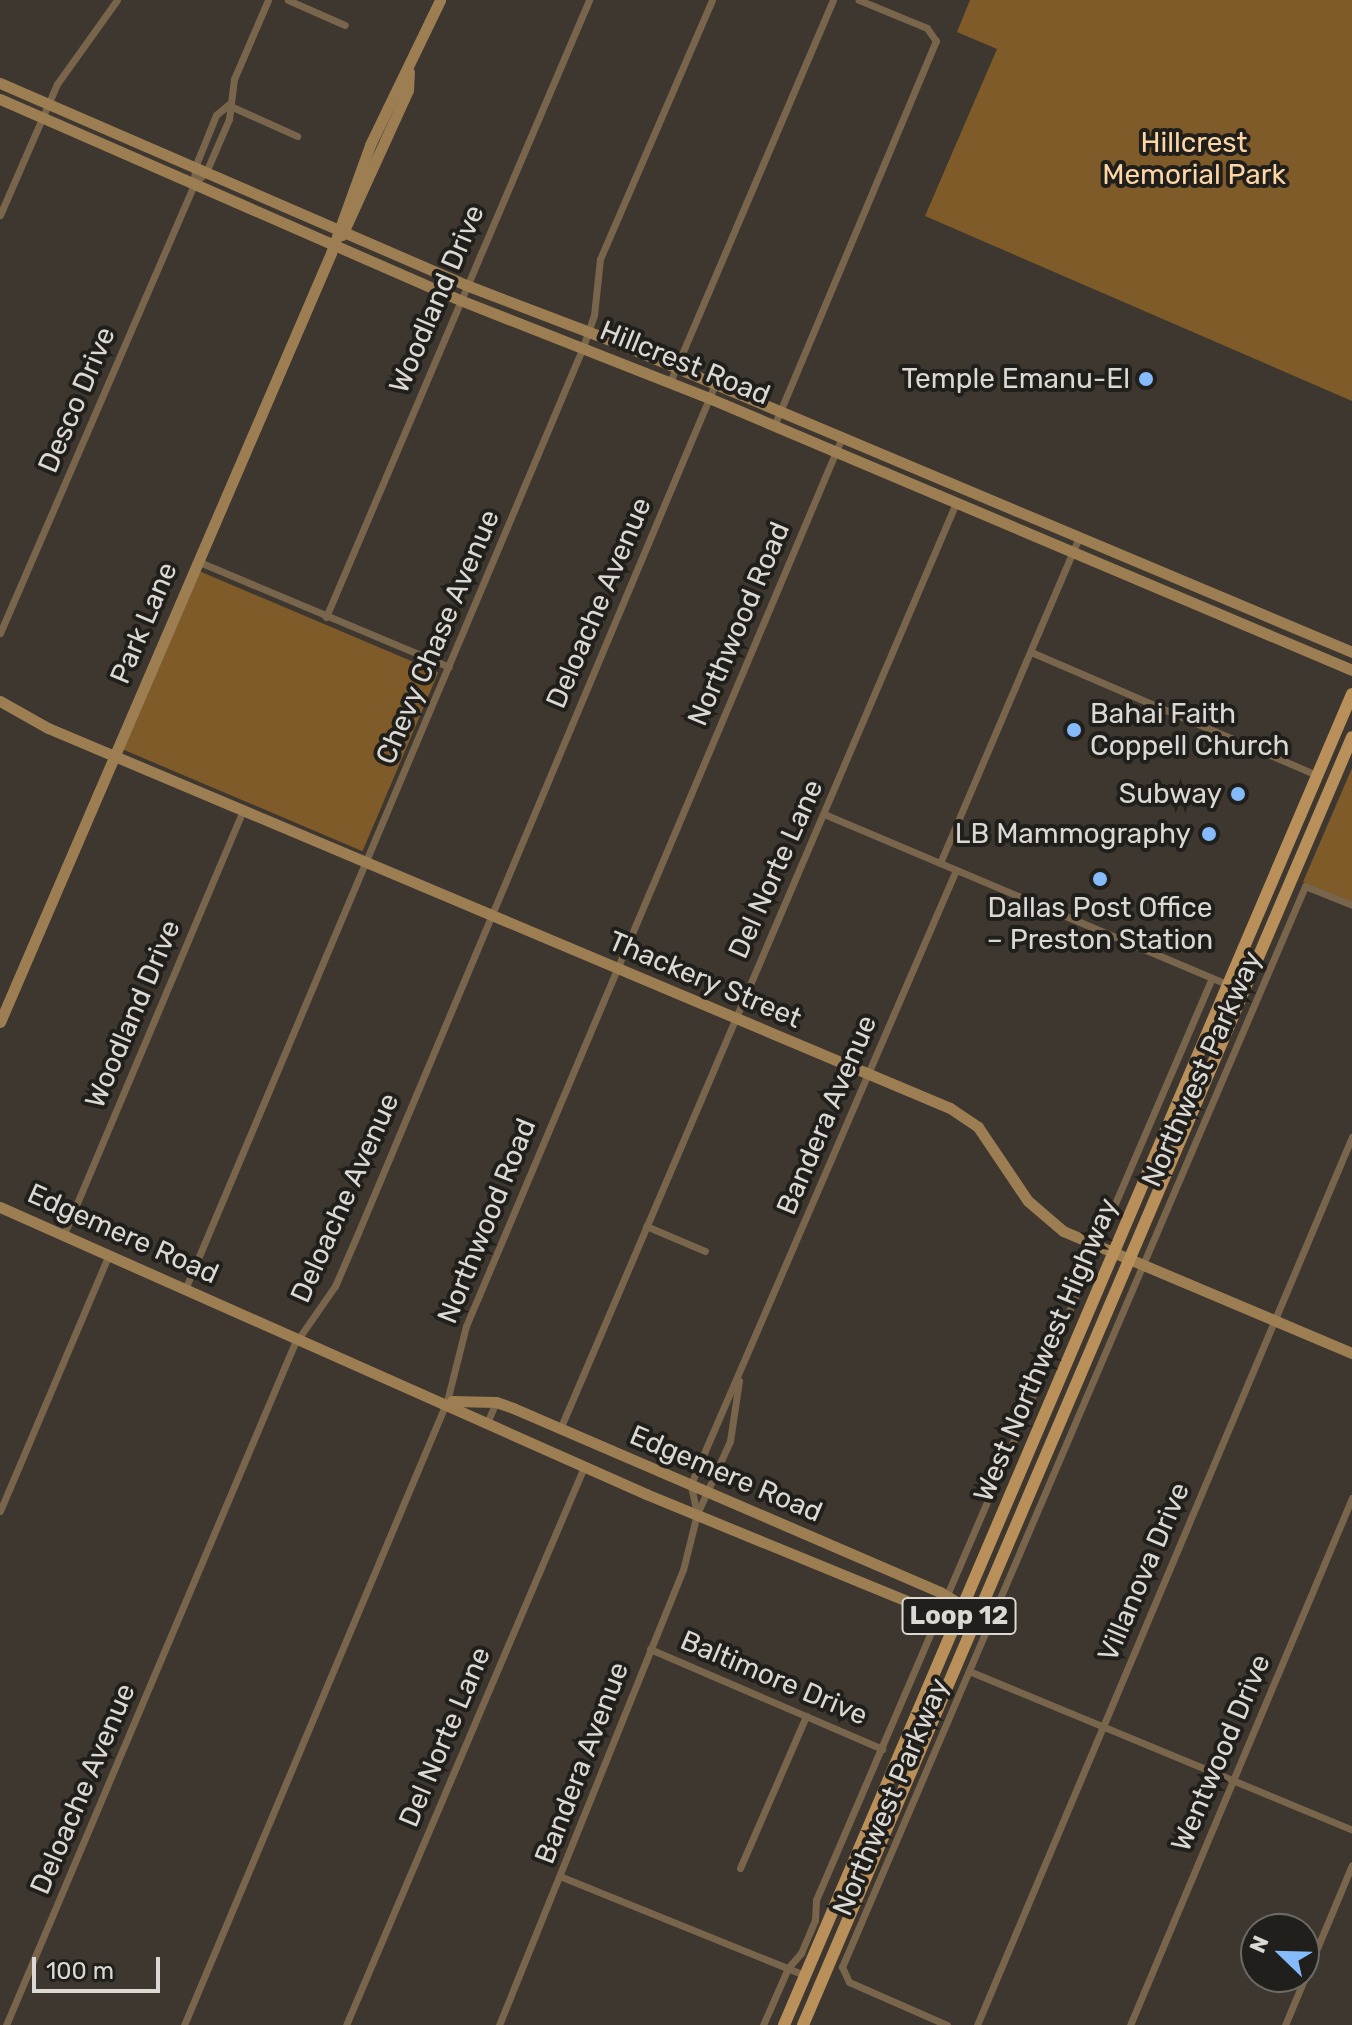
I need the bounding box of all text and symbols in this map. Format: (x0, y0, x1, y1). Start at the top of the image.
park label: Hillcrest Memorial Park (1102, 126, 1286, 192)
street label: Woodland Drive (382, 200, 492, 398)
street label: Hillcrest Road (595, 314, 775, 412)
street label: Desco Drive (31, 322, 123, 478)
place label: Temple Emanu-El (902, 362, 1130, 396)
marker: Temple Emanu-El (1137, 370, 1155, 388)
street label: Deloache Avenue (539, 492, 659, 714)
street label: Chevy Chase Avenue (369, 504, 507, 770)
street label: Northwood Road (681, 517, 797, 731)
street label: Park Lane (103, 557, 185, 689)
place label: Bahai Faith Coppell Church (1090, 697, 1290, 763)
marker: Bahai Faith Coppell Church (1065, 721, 1083, 739)
street label: Del Norte Lane (722, 774, 830, 964)
place label: Subway (1119, 777, 1222, 811)
marker: Subway (1229, 785, 1247, 803)
place label: LB Mammography (955, 817, 1191, 851)
marker: LB Mammography (1198, 823, 1220, 845)
marker: Dallas Post Office – Preston Station (1091, 870, 1109, 888)
place label: Dallas Post Office – Preston Station (987, 891, 1213, 957)
street label: Woodland Drive (78, 915, 188, 1113)
street label: Thackery Street (603, 924, 807, 1036)
street label: Northwest Parkway (1135, 946, 1269, 1192)
street label: Bandera Avenue (770, 1010, 884, 1220)
street label: Deloache Avenue (284, 1088, 406, 1308)
street label: Northwood Road (431, 1114, 543, 1328)
street label: Edgemere Road (22, 1177, 224, 1291)
street label: West Northwest Highway (967, 1193, 1125, 1507)
street label: Edgemere Road (625, 1418, 827, 1530)
street label: Villanova Drive (1091, 1477, 1197, 1667)
road number: Loop 12 (901, 1594, 1017, 1638)
street label: Baltimore Drive (675, 1623, 873, 1733)
street label: Del Norte Lane (392, 1642, 498, 1832)
street label: Wentwood Drive (1164, 1650, 1278, 1856)
street label: Bandera Avenue (528, 1657, 636, 1869)
street label: Northwest Parkway (826, 1673, 956, 1921)
street label: Deloache Avenue (23, 1678, 143, 1900)
north arrow (1240, 1913, 1320, 1993)
text: N (1244, 1932, 1275, 1957)
scale bar (36, 1941, 164, 1991)
text: 100 m (46, 1957, 114, 1985)

